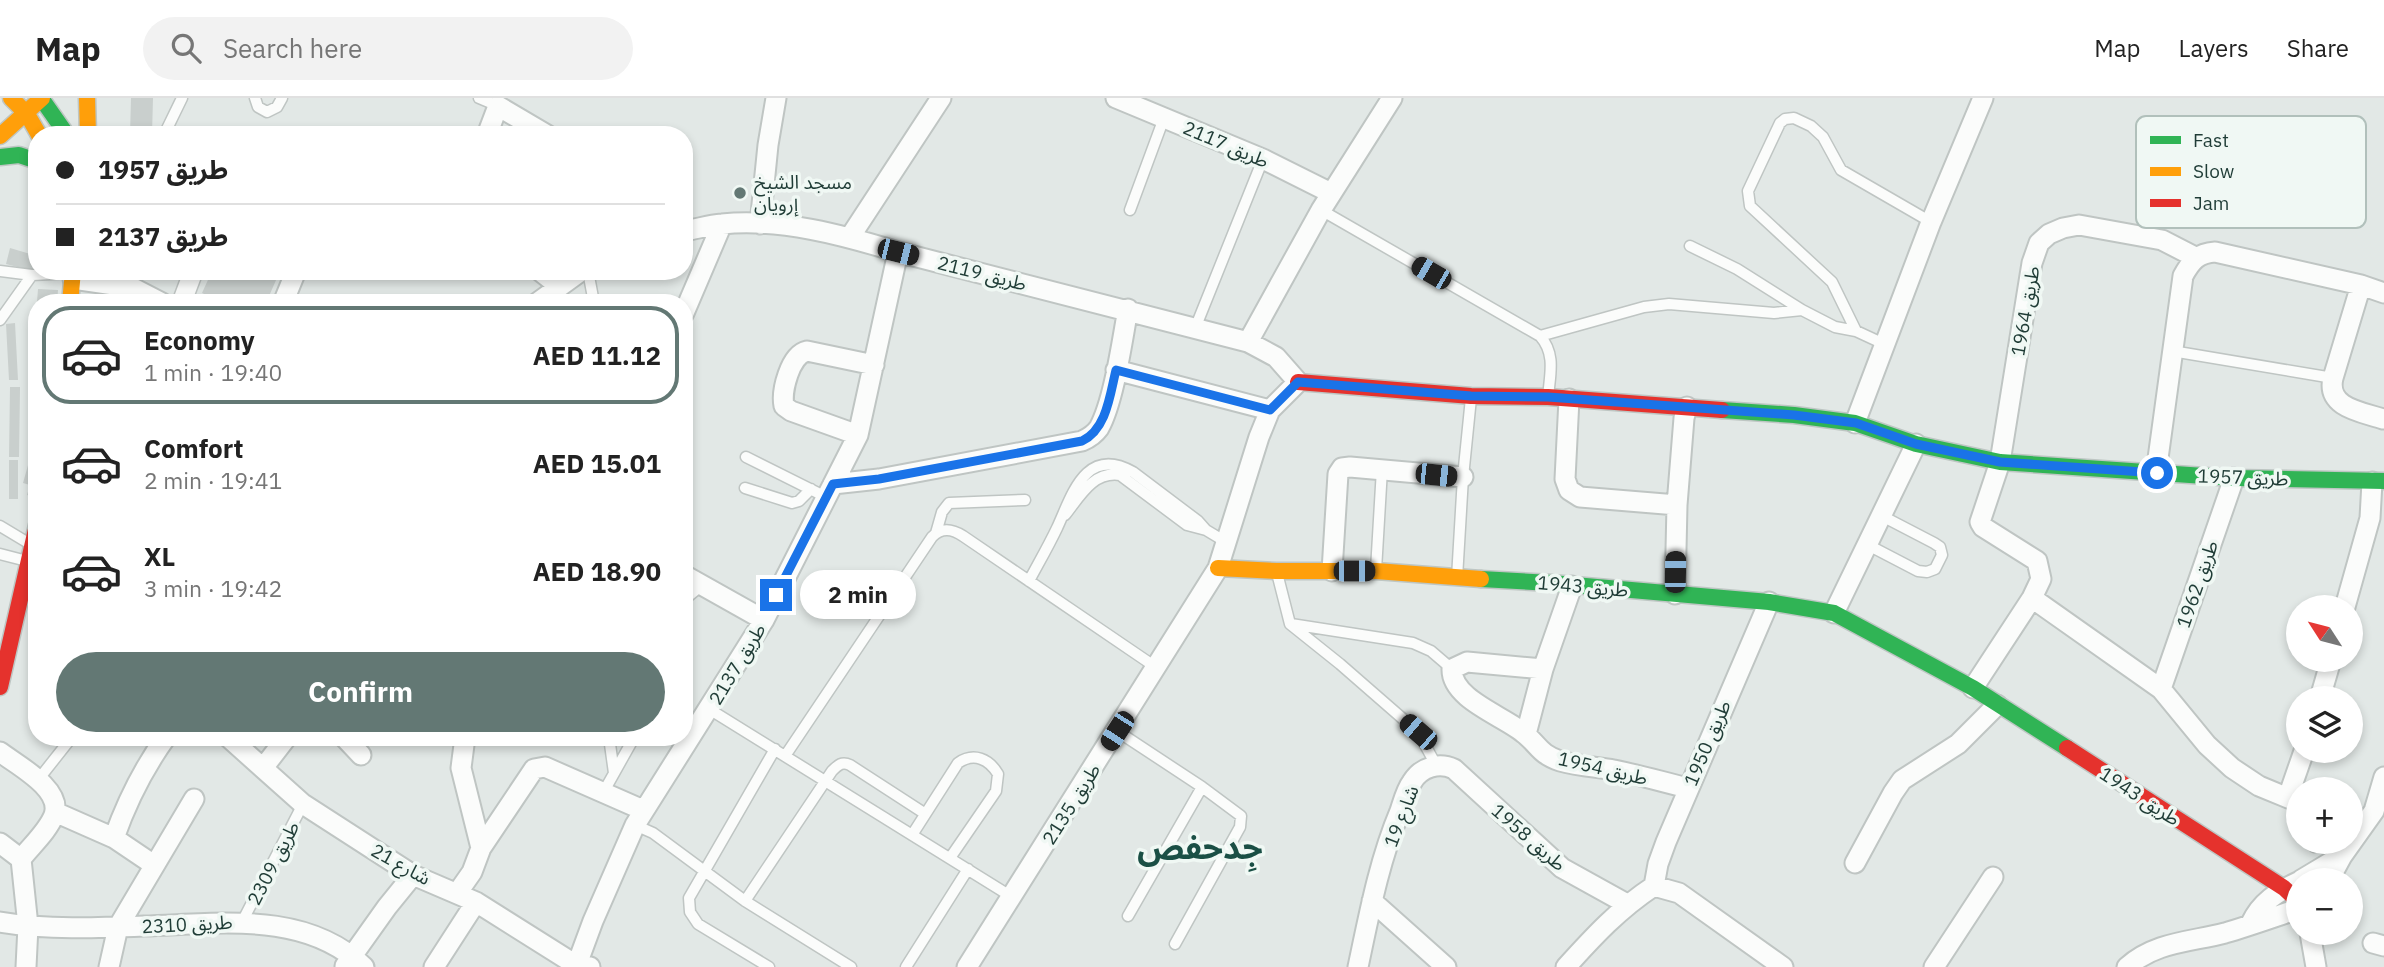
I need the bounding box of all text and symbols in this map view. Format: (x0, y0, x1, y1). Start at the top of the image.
search box (143, 17, 633, 80)
text: Map (35, 27, 101, 70)
icon: search (167, 29, 205, 67)
text: Search here (223, 31, 362, 65)
text: Map (2094, 32, 2141, 64)
text: Layers (2179, 32, 2249, 64)
text: Share (2287, 32, 2349, 64)
street label: طريق 2117 (1179, 115, 1273, 173)
legend (2136, 116, 2366, 228)
text: Fast (2193, 128, 2229, 152)
text: طريق 1957 (98, 152, 228, 186)
text: Slow (2193, 159, 2234, 183)
place label: مسجد الشيخ إرويان (754, 170, 852, 217)
marker: مسجد الشيخ إرويان (732, 185, 748, 201)
text: Jam (2193, 191, 2229, 215)
text: طريق 2137 (98, 219, 228, 253)
car (876, 237, 921, 267)
street label: طريق 2119 (935, 250, 1029, 296)
car (1408, 253, 1455, 293)
street label: طريق 1964 (2005, 264, 2045, 358)
text: Economy (144, 323, 255, 357)
icon: car (60, 324, 123, 387)
text: AED 11.12 (533, 338, 661, 372)
text: 1 min · 19:40 (144, 357, 282, 387)
text: Comfort (144, 431, 243, 465)
icon: car (60, 432, 123, 495)
text: AED 15.01 (533, 446, 661, 480)
route start (2141, 457, 2173, 489)
car (1415, 462, 1458, 488)
street label: طريق 1957 (2197, 463, 2289, 491)
text: 2 min · 19:41 (144, 465, 282, 495)
street label: طريق 1962 (2171, 537, 2223, 631)
text: XL (144, 539, 175, 573)
icon: car (60, 540, 123, 603)
car (1665, 551, 1686, 593)
text: AED 18.90 (533, 554, 661, 588)
car (1334, 561, 1376, 582)
callout: 2 min (800, 570, 916, 620)
street label: طريق 1943 (1537, 570, 1629, 602)
text: 3 min · 19:42 (144, 573, 282, 603)
route end (760, 579, 792, 611)
text: 2 min (828, 579, 888, 609)
north arrow (2286, 595, 2362, 672)
map controls (2286, 595, 2363, 945)
street label: طريق 2137 (703, 619, 771, 709)
button: Confirm (56, 652, 665, 732)
button: layers (2286, 686, 2363, 763)
street label: طريق 1950 (1678, 696, 1736, 790)
car (1097, 708, 1138, 754)
car (1396, 710, 1441, 754)
street label: طريق 1954 (1556, 746, 1650, 790)
street label: طريق 2135 (1037, 759, 1105, 849)
street label: طريق 1943 (2095, 761, 2185, 831)
button: + (2286, 777, 2363, 854)
street label: شارع 19 (1378, 782, 1426, 851)
street label: طريق 1958 (1487, 798, 1571, 876)
street label: طريق 2309 (242, 817, 304, 909)
district label: جِدحفص (1137, 825, 1263, 873)
street label: شارع 21 (366, 838, 435, 892)
button: − (2286, 868, 2363, 945)
street label: طريق 2310 (141, 910, 233, 938)

